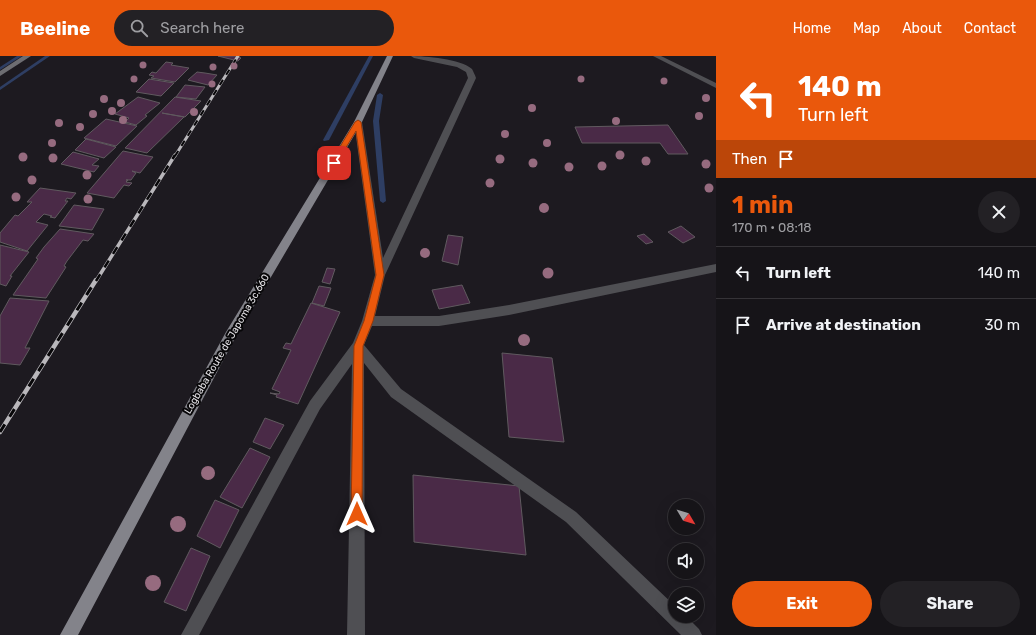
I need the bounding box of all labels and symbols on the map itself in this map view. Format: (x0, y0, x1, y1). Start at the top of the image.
pin (317, 146, 351, 180)
street label: Logbaba Route de Japoma 3c.660 (182, 272, 272, 416)
position arrow (336, 493, 378, 535)
north arrow (668, 499, 704, 535)

